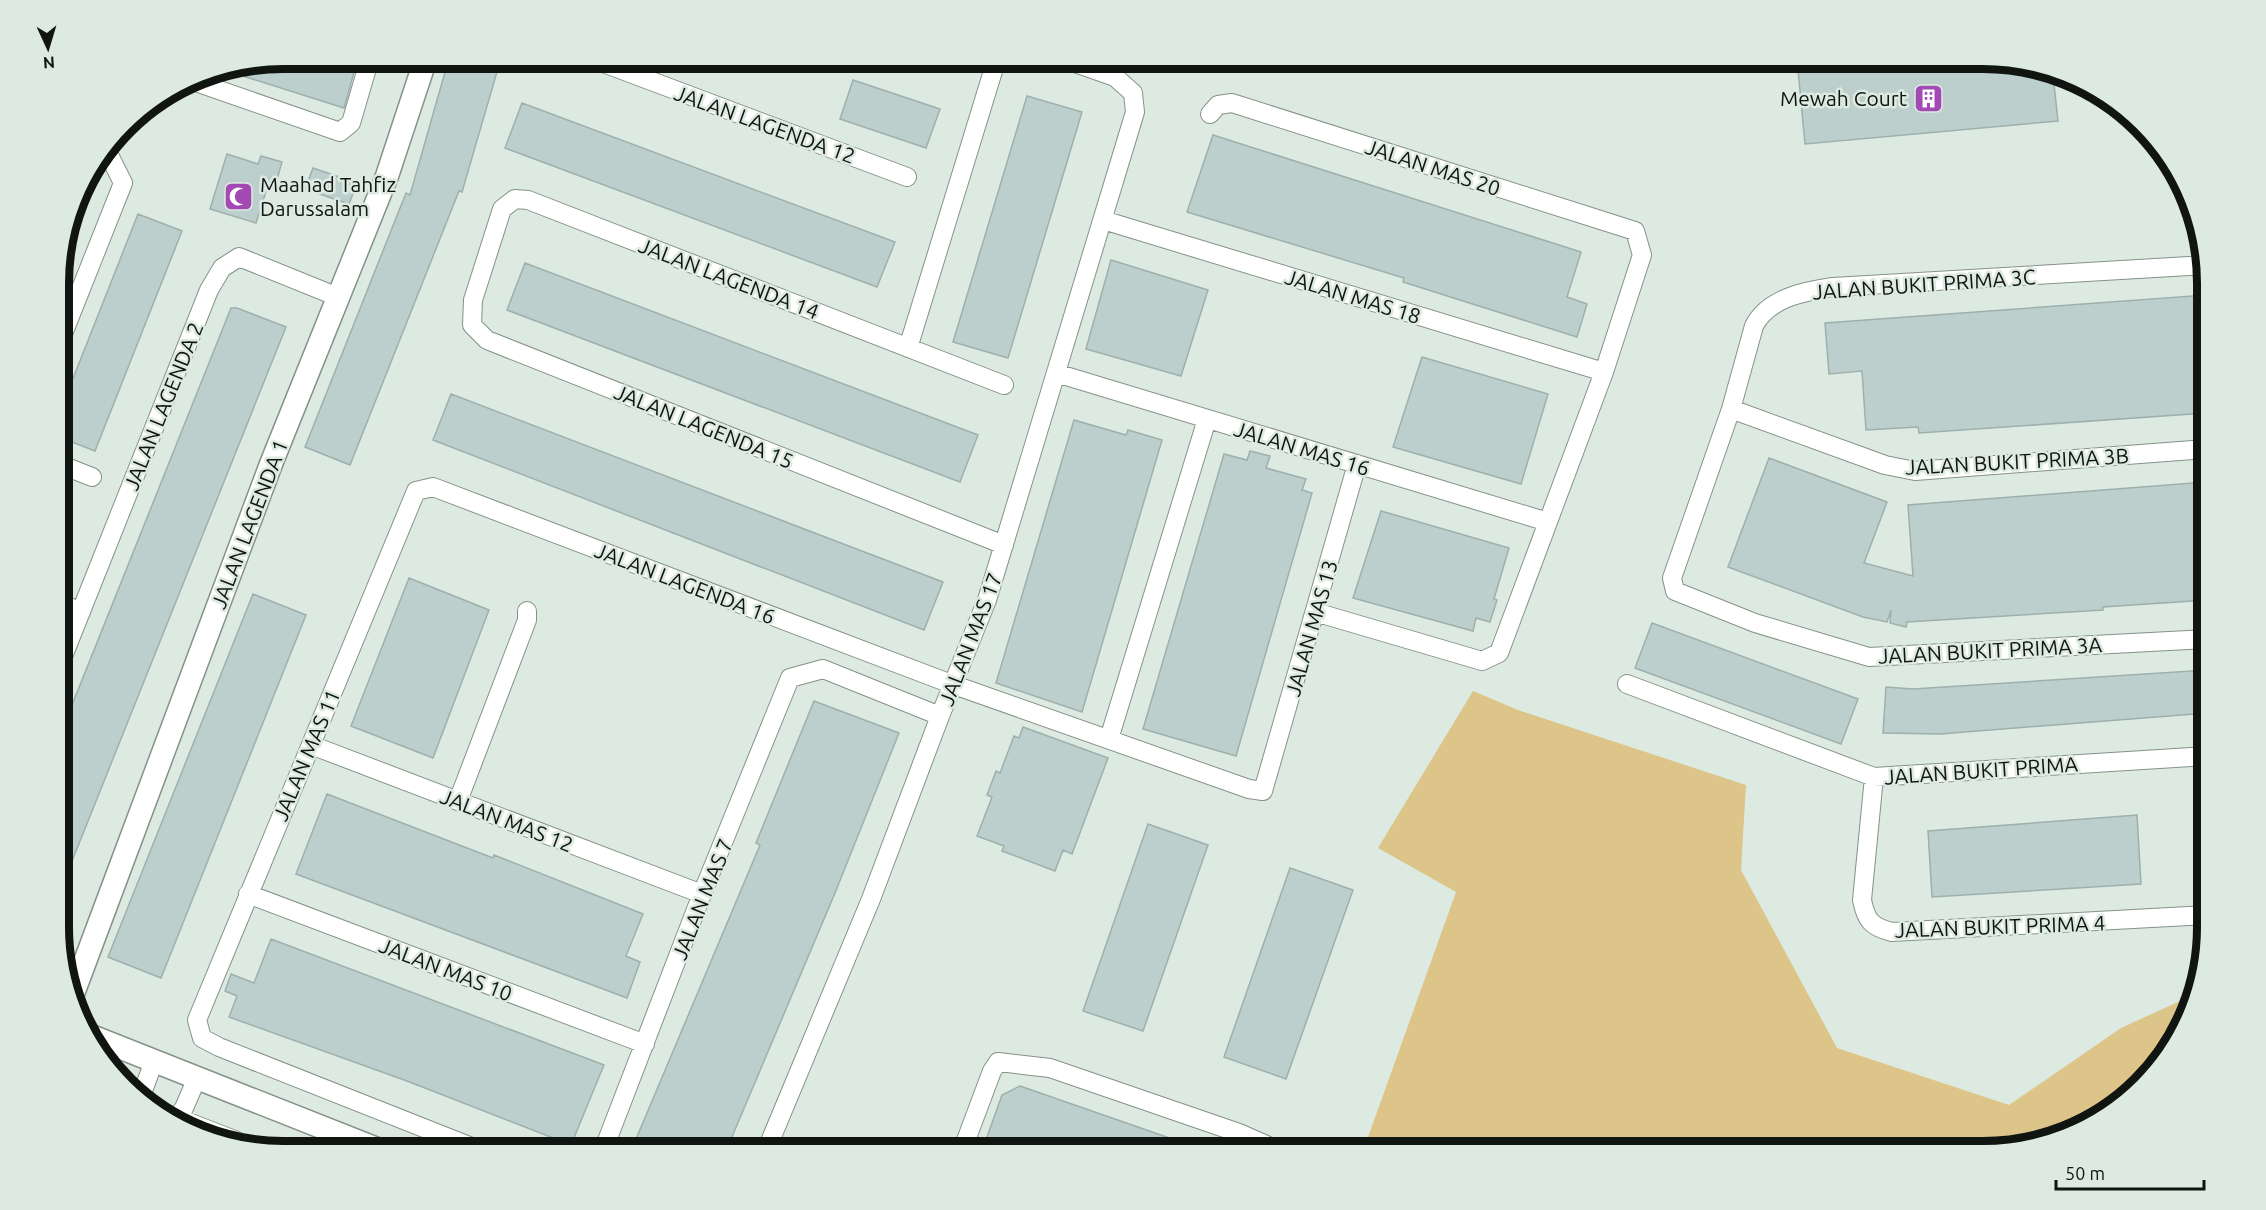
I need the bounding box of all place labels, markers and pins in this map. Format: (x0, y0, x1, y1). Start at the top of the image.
building icon: Mewah Court (1912, 82, 1944, 114)
place label: Mewah Court (1780, 86, 1907, 110)
place label: Maahad Tahfiz Darussalam (260, 172, 396, 220)
mosque icon: Maahad Tahfiz Darussalam (223, 180, 255, 212)

